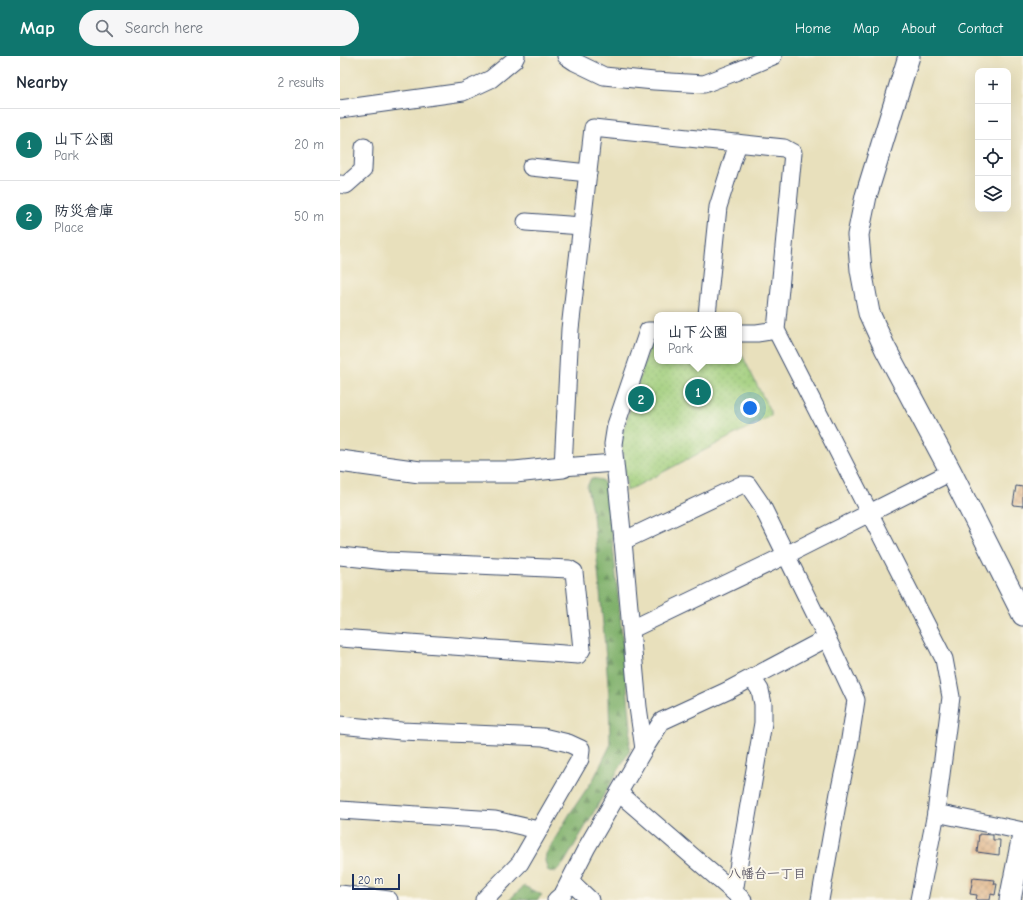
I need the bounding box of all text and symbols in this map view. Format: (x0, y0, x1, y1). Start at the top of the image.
search box (79, 10, 359, 46)
text: Map (20, 17, 55, 39)
icon: search (93, 17, 115, 39)
text: Search here (125, 19, 203, 37)
text: Home (795, 20, 831, 37)
text: Map (853, 20, 879, 37)
text: About (901, 20, 936, 37)
text: Contact (958, 20, 1003, 37)
map controls (975, 68, 1011, 212)
button: + (975, 68, 1011, 104)
text: Nearby (16, 73, 67, 92)
text: 2 results (277, 75, 324, 90)
button: − (975, 104, 1011, 140)
text: 山下公園 (54, 130, 114, 148)
text: 1 (26, 137, 32, 152)
text: 20 m (294, 137, 324, 152)
button: locate (975, 140, 1011, 176)
text: Park (54, 148, 79, 163)
button: layers (975, 176, 1011, 212)
text: 防災倉庫 (54, 202, 114, 220)
text: 2 (26, 209, 32, 224)
text: 50 m (294, 209, 324, 224)
text: Place (54, 220, 84, 235)
popup (654, 312, 742, 364)
text: 山下公園 (668, 323, 728, 341)
text: Park (668, 341, 693, 356)
pin: 1 (685, 377, 711, 407)
pin: 2 (628, 384, 654, 414)
your location (740, 398, 760, 418)
district label: 八幡台一丁目 (728, 866, 806, 881)
scale bar (352, 872, 400, 891)
text: 20 m (358, 874, 383, 887)

